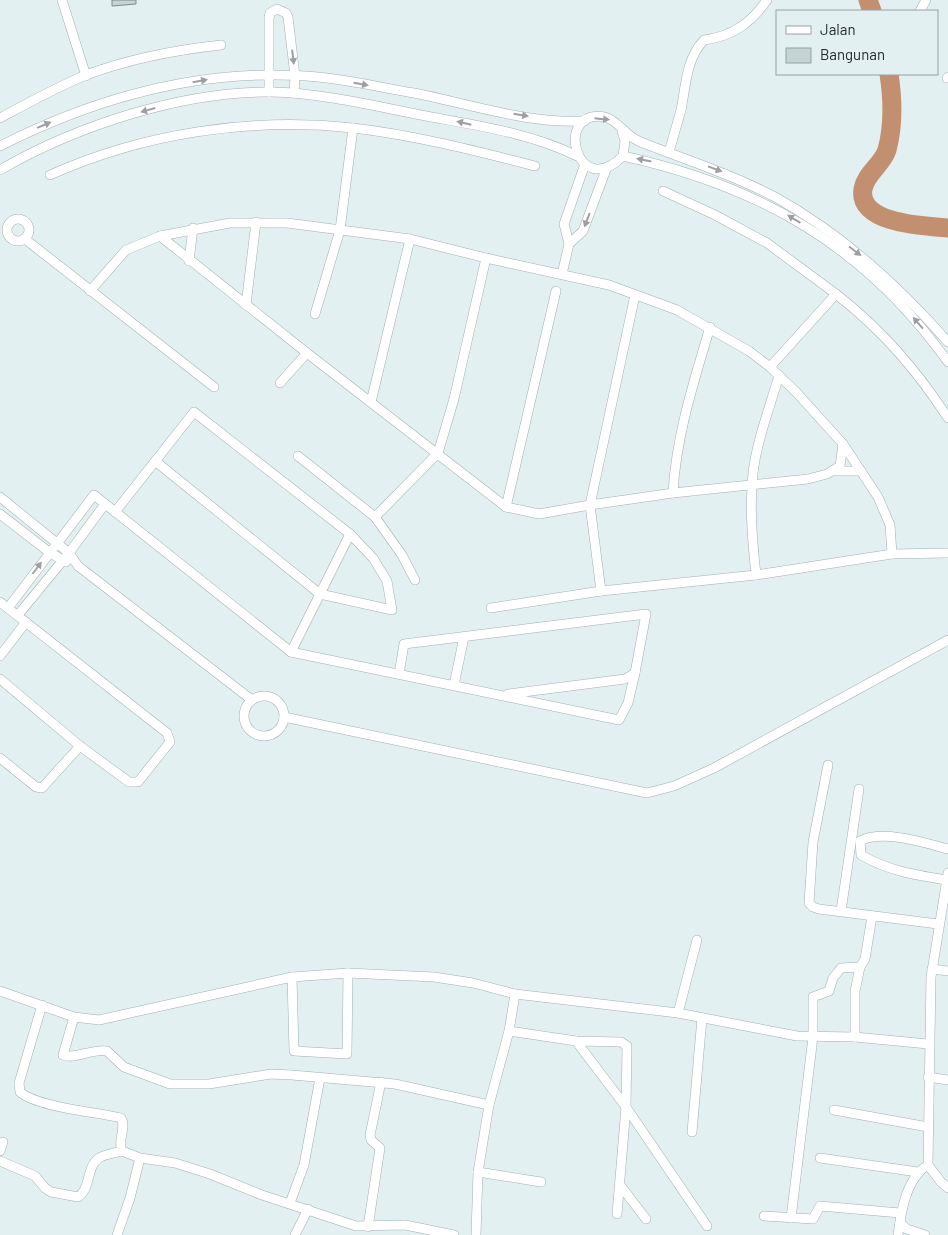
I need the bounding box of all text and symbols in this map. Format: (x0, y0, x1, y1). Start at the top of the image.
legend (776, 10, 938, 75)
text: Jalan (820, 20, 856, 38)
text: Bangunan (820, 45, 885, 63)
one-way arrow (289, 49, 297, 65)
one-way arrow (192, 76, 208, 84)
one-way arrow (354, 80, 370, 88)
one-way arrow (140, 106, 155, 114)
one-way arrow (513, 112, 529, 120)
one-way arrow (594, 115, 610, 123)
one-way arrow (456, 119, 471, 127)
one-way arrow (37, 120, 51, 128)
one-way arrow (636, 156, 651, 164)
one-way arrow (707, 166, 722, 173)
one-way arrow (583, 212, 590, 227)
one-way arrow (788, 215, 801, 224)
one-way arrow (848, 245, 861, 256)
one-way arrow (912, 318, 924, 330)
one-way arrow (31, 562, 42, 575)

